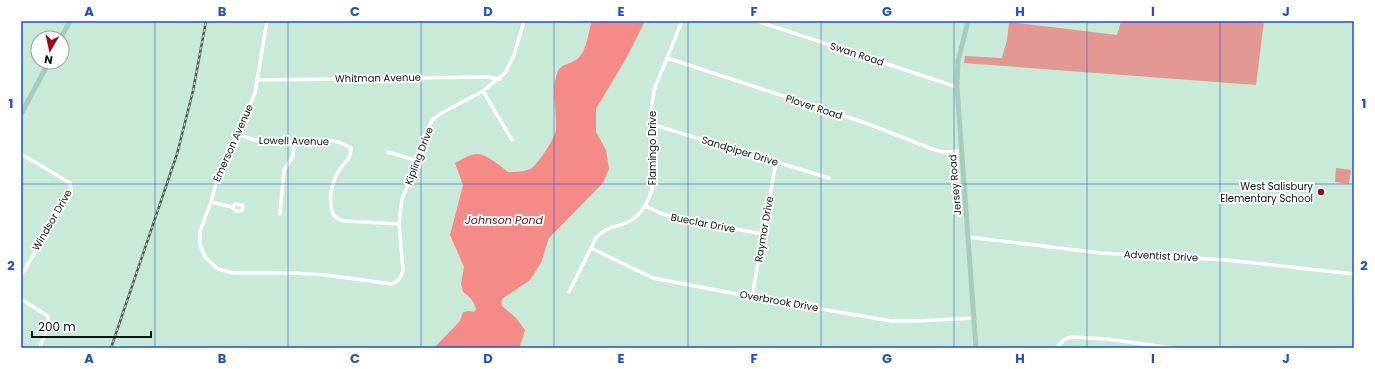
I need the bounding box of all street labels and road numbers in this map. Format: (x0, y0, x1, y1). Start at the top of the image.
street label: Swan Road (828, 38, 886, 70)
street label: Whitman Avenue (335, 70, 421, 86)
street label: Plover Road (784, 91, 844, 123)
street label: Emerson Avenue (209, 102, 257, 184)
street label: Flamingo Drive (645, 111, 660, 185)
street label: Kipling Drive (401, 125, 437, 187)
street label: Sandpiper Drive (700, 132, 780, 170)
street label: Lowell Avenue (259, 133, 329, 149)
street label: Jersey Road (945, 154, 965, 216)
street label: Windsor Drive (28, 187, 76, 253)
street label: Raymor Drive (751, 195, 777, 263)
street label: Bueclar Drive (669, 209, 737, 237)
street label: Adventist Drive (1123, 247, 1199, 265)
street label: Overbrook Drive (739, 287, 819, 315)

